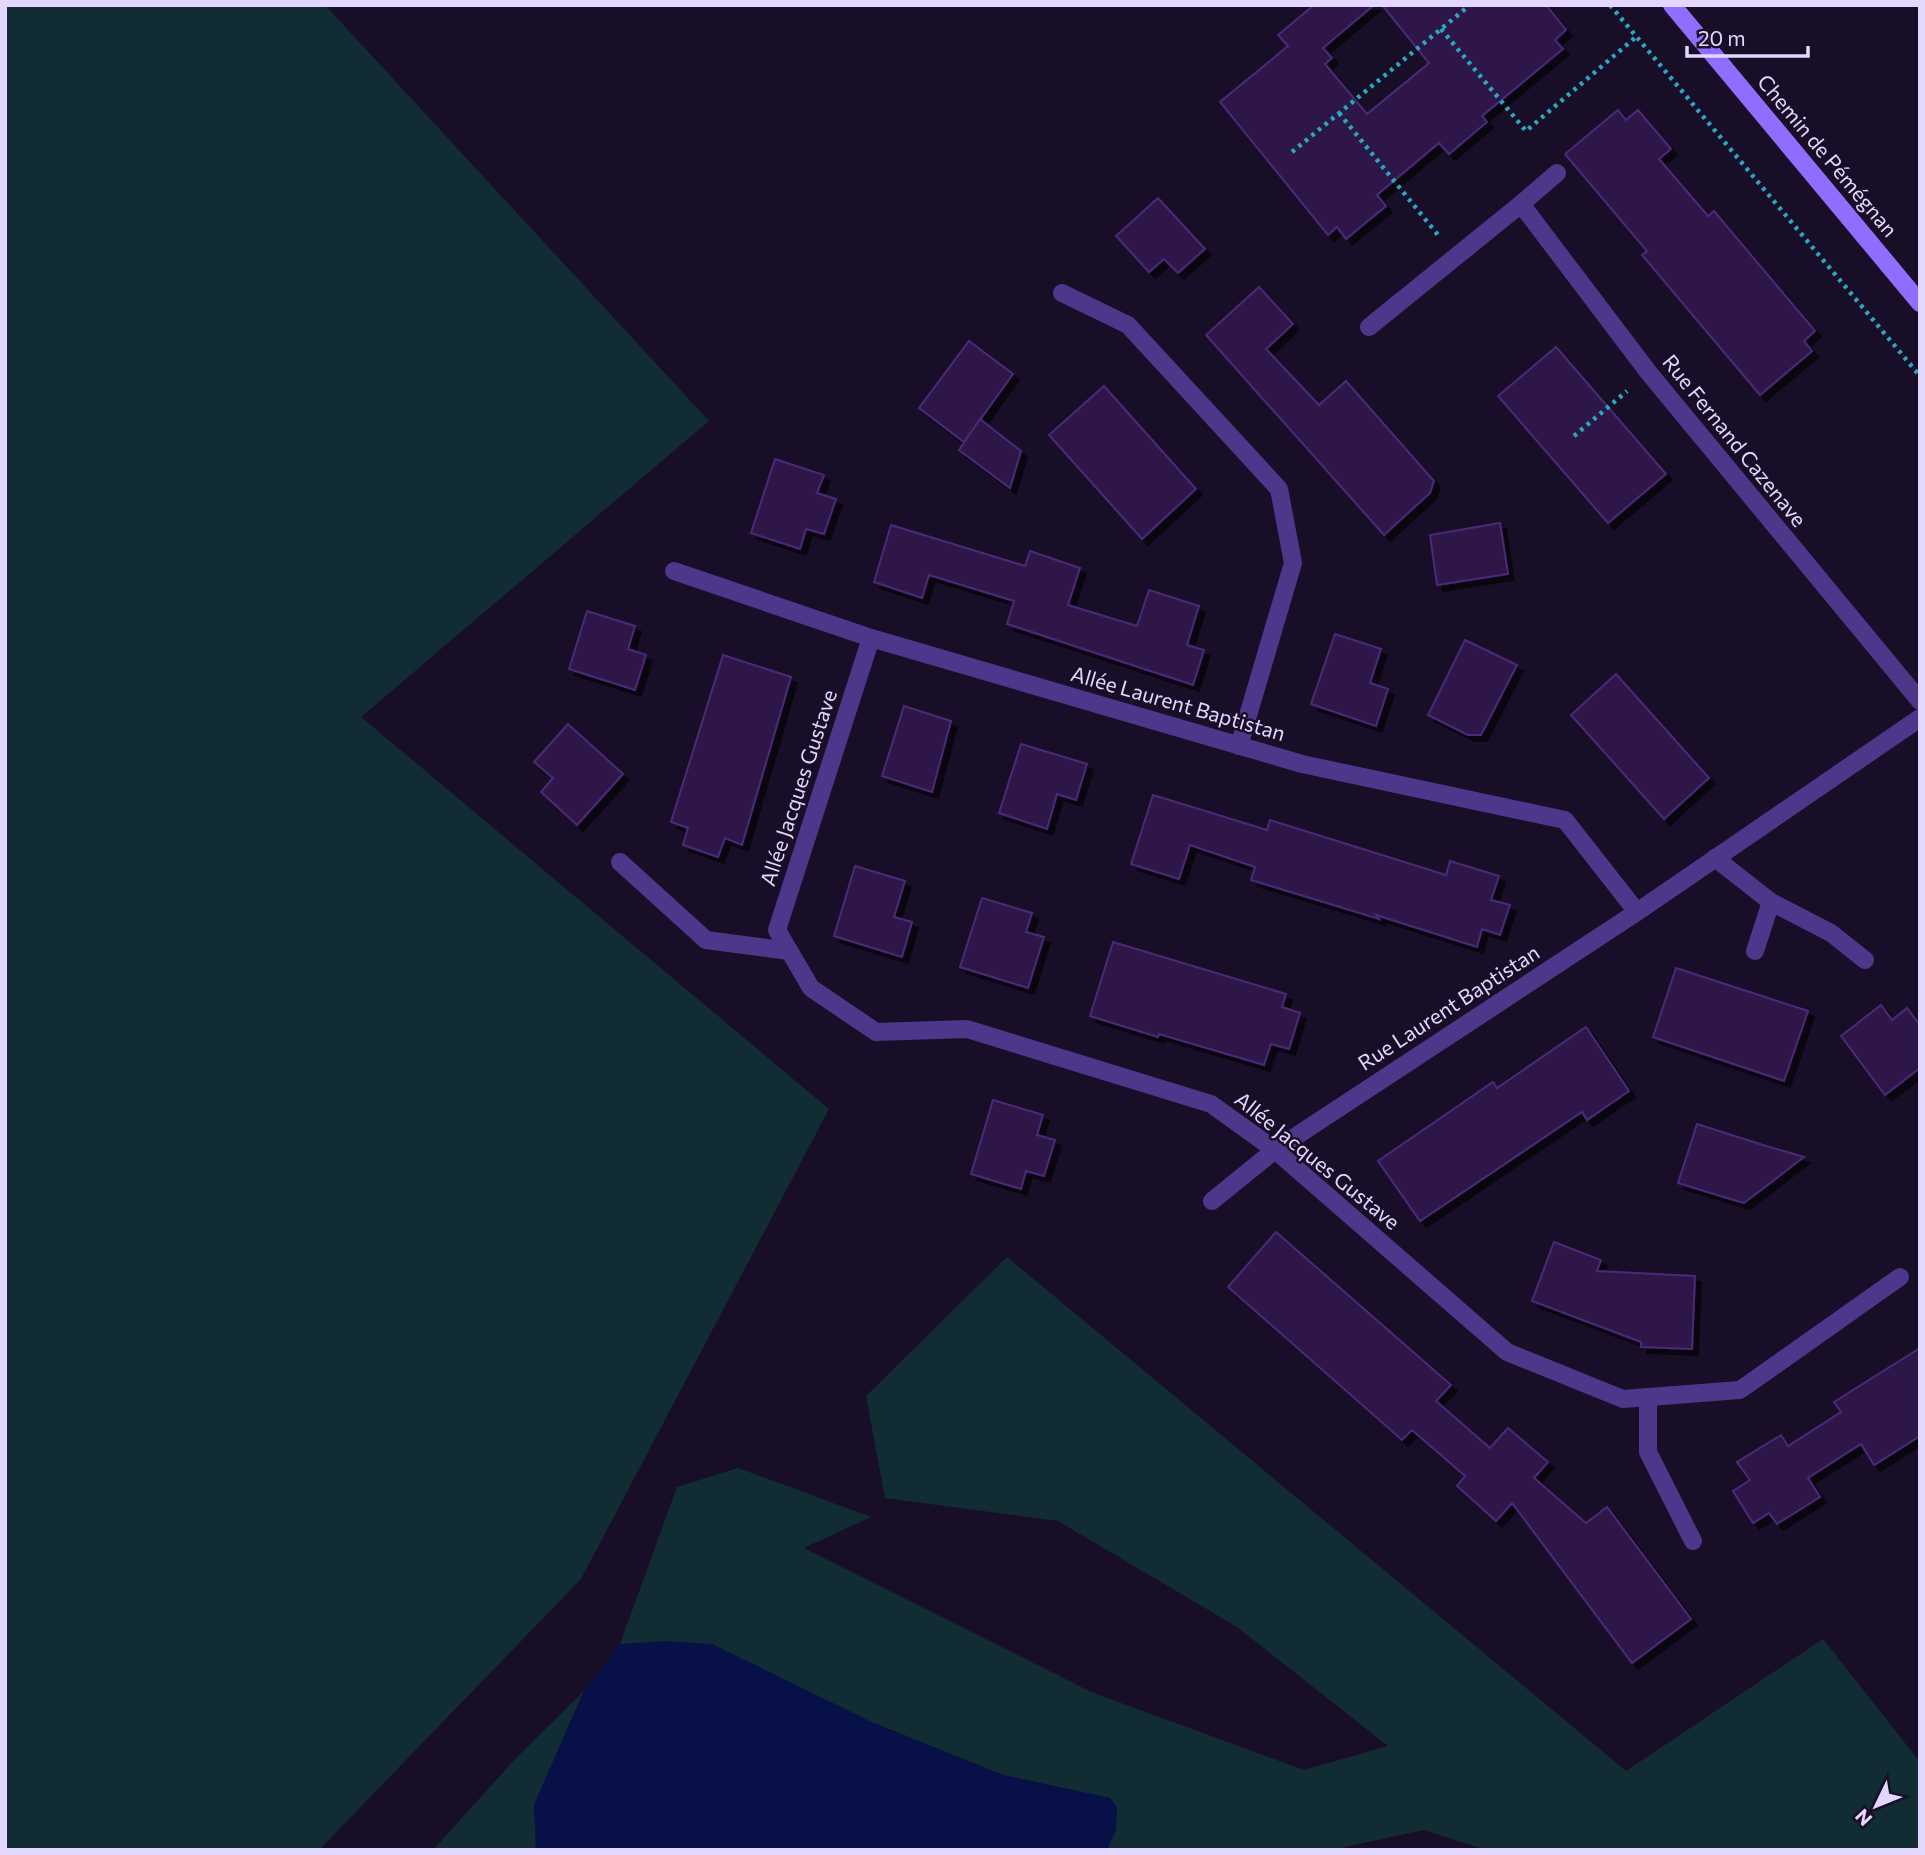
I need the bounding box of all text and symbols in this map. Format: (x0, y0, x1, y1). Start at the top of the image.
scale bar (1687, 14, 1808, 58)
text: 20 m (1698, 25, 1746, 50)
street label: Chemin de Pémégnan (1753, 69, 1903, 241)
street label: Rue Fernand Cazenave (1658, 349, 1812, 531)
street label: Allée Laurent Baptistan (1068, 660, 1288, 745)
street label: Allée Jacques Gustave (754, 686, 841, 889)
street label: Rue Laurent Baptistan (1353, 939, 1544, 1075)
street label: Allée Jacques Gustave (1230, 1086, 1405, 1234)
north arrow (1841, 1771, 1911, 1841)
text: N (1850, 1805, 1876, 1831)

